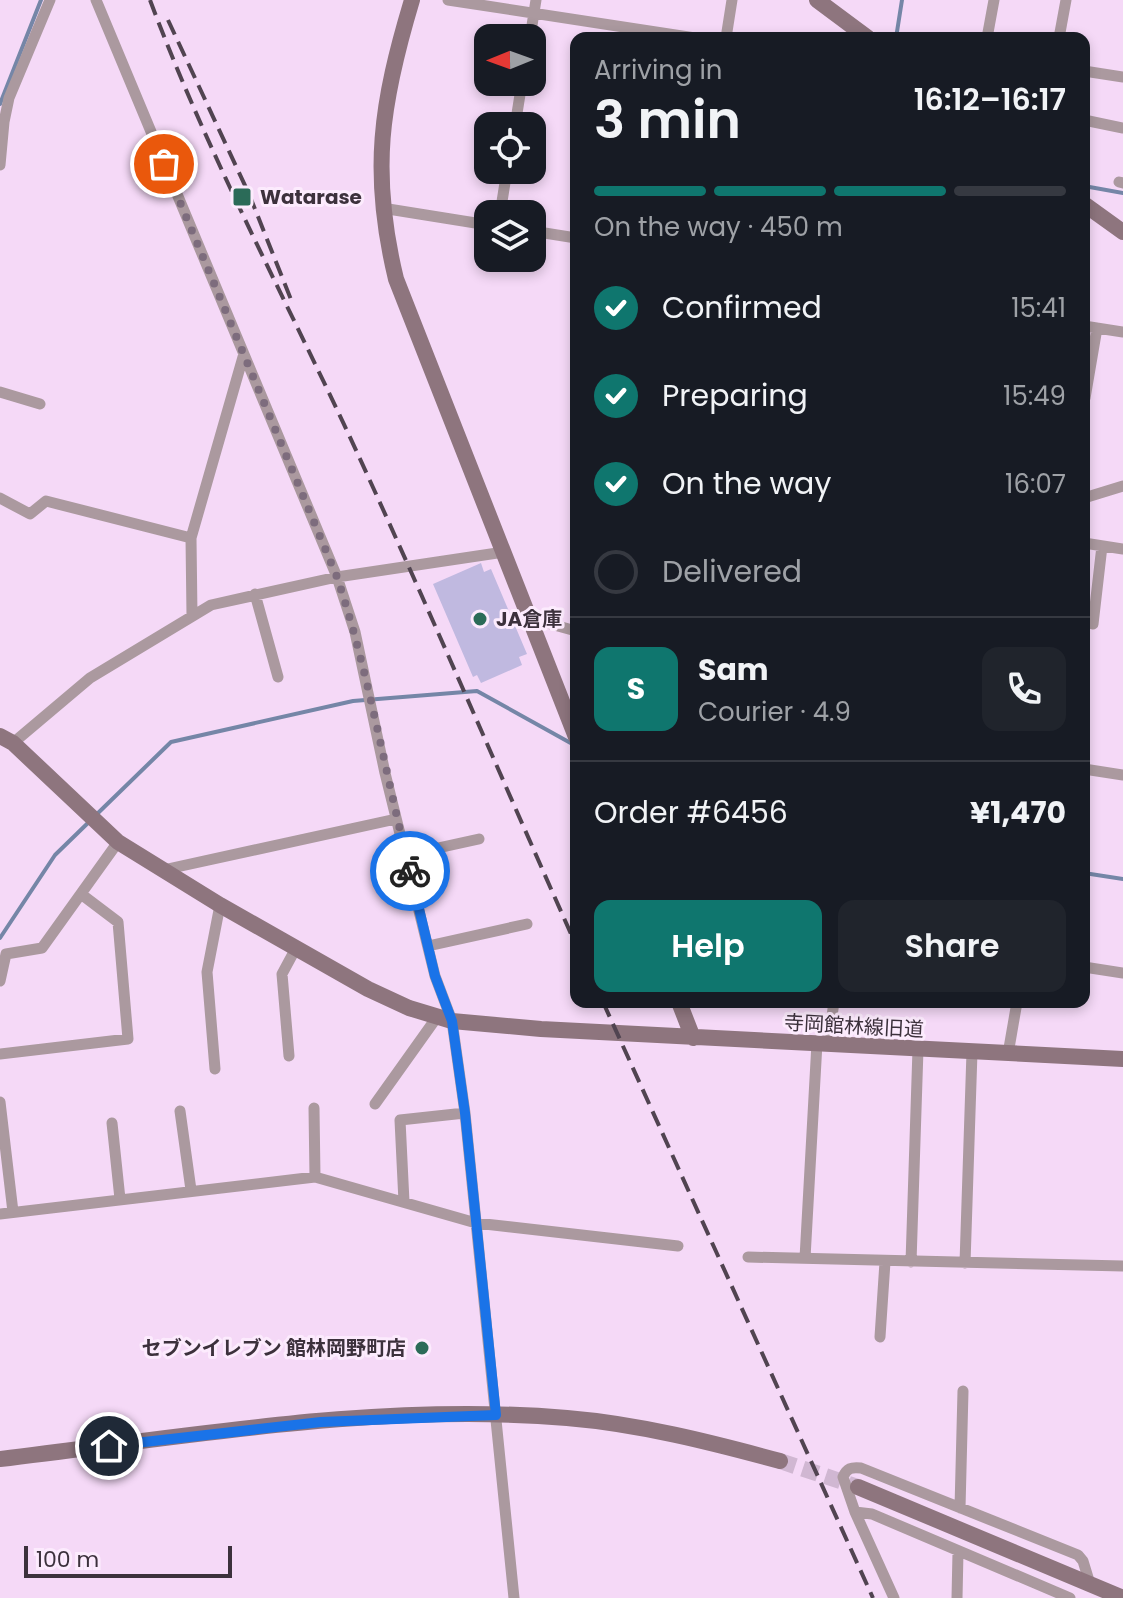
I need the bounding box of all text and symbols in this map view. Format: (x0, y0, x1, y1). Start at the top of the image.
north arrow (474, 24, 546, 96)
map controls (474, 24, 546, 272)
text: Arriving in (594, 52, 723, 88)
text: 16:12–16:17 (914, 78, 1066, 121)
text: 3 min (594, 83, 741, 156)
button: locate (474, 112, 546, 184)
pin (130, 130, 198, 198)
icon: bag (142, 142, 186, 186)
place label: Watarase (260, 183, 362, 211)
marker: Watarase (231, 186, 253, 208)
button: layers (474, 200, 546, 272)
text: On the way · 450 m (594, 209, 843, 245)
icon: check (594, 286, 638, 330)
text: Confirmed (662, 286, 822, 329)
text: 15:41 (1011, 290, 1066, 326)
icon: check (594, 374, 638, 418)
text: Preparing (662, 374, 808, 417)
text: 15:49 (1003, 378, 1066, 414)
icon: check (594, 462, 638, 506)
text: On the way (662, 462, 831, 505)
text: 16:07 (1005, 466, 1066, 502)
text: Delivered (662, 550, 802, 593)
place label: JA倉庫 (496, 605, 562, 633)
marker: JA倉庫 (471, 610, 489, 628)
button: phone (982, 647, 1066, 731)
text: Sam (698, 648, 769, 691)
text: S (627, 667, 645, 710)
text: Courier · 4.9 (698, 694, 851, 730)
text: Order #6456 (594, 791, 788, 834)
text: ¥1,470 (970, 791, 1066, 834)
courier (370, 831, 450, 911)
icon: bike (388, 849, 432, 893)
button: Help (594, 900, 822, 992)
button: Share (838, 900, 1066, 992)
street label: 寺岡館林線旧道 (783, 1008, 925, 1044)
place label: セブンイレブン 館林岡野町店 (142, 1334, 406, 1362)
marker: セブンイレブン 館林岡野町店 (413, 1339, 431, 1357)
pin (75, 1412, 143, 1480)
icon: home (87, 1424, 131, 1468)
scale bar (24, 1542, 232, 1578)
text: 100 m (36, 1544, 99, 1575)

